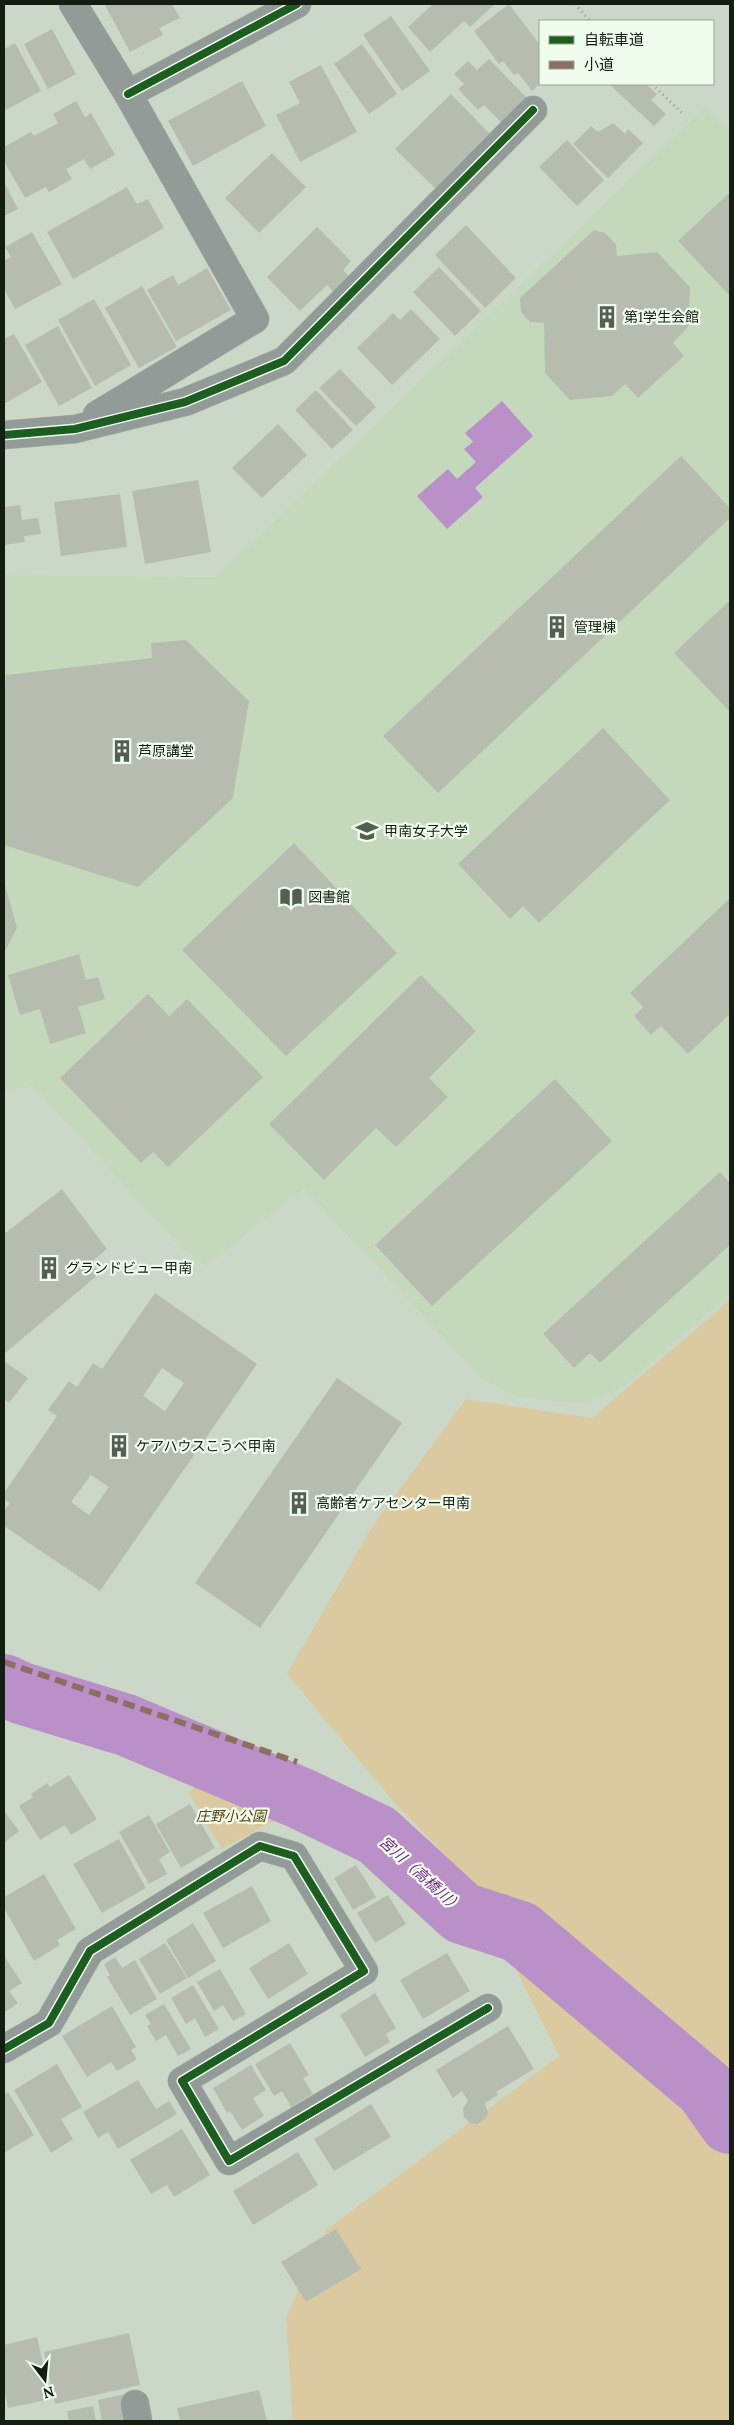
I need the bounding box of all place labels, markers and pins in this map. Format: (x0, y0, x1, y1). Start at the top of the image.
building icon: 第1学生会館 (594, 304, 620, 330)
place label: 第1学生会館 (624, 308, 699, 326)
building icon: 管理棟 (544, 614, 570, 640)
place label: 管理棟 (574, 618, 616, 636)
building icon: 芦原講堂 (109, 738, 135, 764)
place label: 芦原講堂 (138, 742, 194, 760)
school or university icon: 甲南女子大学 (354, 818, 380, 844)
place label: 甲南女子大学 (384, 822, 468, 840)
library icon: 図書館 (278, 884, 304, 910)
place label: 図書館 (308, 888, 350, 906)
building icon: グランドビュー甲南 (36, 1255, 62, 1281)
place label: グランドビュー甲南 (66, 1259, 192, 1277)
building icon: ケアハウスこうべ甲南 (106, 1433, 132, 1459)
place label: ケアハウスこうべ甲南 (136, 1437, 275, 1455)
building icon: 高齢者ケアセンター甲南 (286, 1490, 312, 1516)
place label: 高齢者ケアセンター甲南 (316, 1494, 470, 1512)

